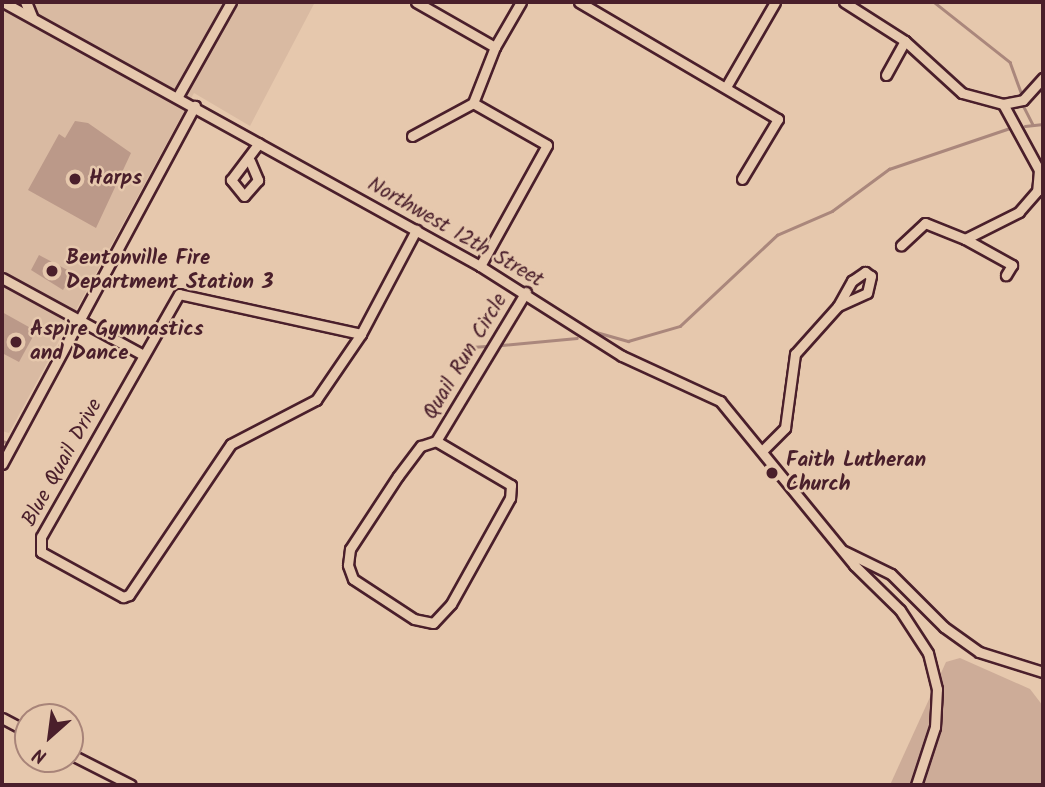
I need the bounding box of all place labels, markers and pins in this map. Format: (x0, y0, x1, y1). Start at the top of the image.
place label: Harps (89, 166, 142, 192)
marker: Harps (67, 171, 83, 187)
place label: Bentonville Fire Department Station 3 (66, 246, 273, 296)
marker: Bentonville Fire Department Station 3 (44, 263, 60, 279)
place label: Aspire Gymnastics and Dance (30, 317, 204, 367)
marker: Aspire Gymnastics and Dance (8, 334, 24, 350)
place label: Faith Lutheran Church (786, 448, 926, 498)
marker: Faith Lutheran Church (764, 465, 780, 481)

